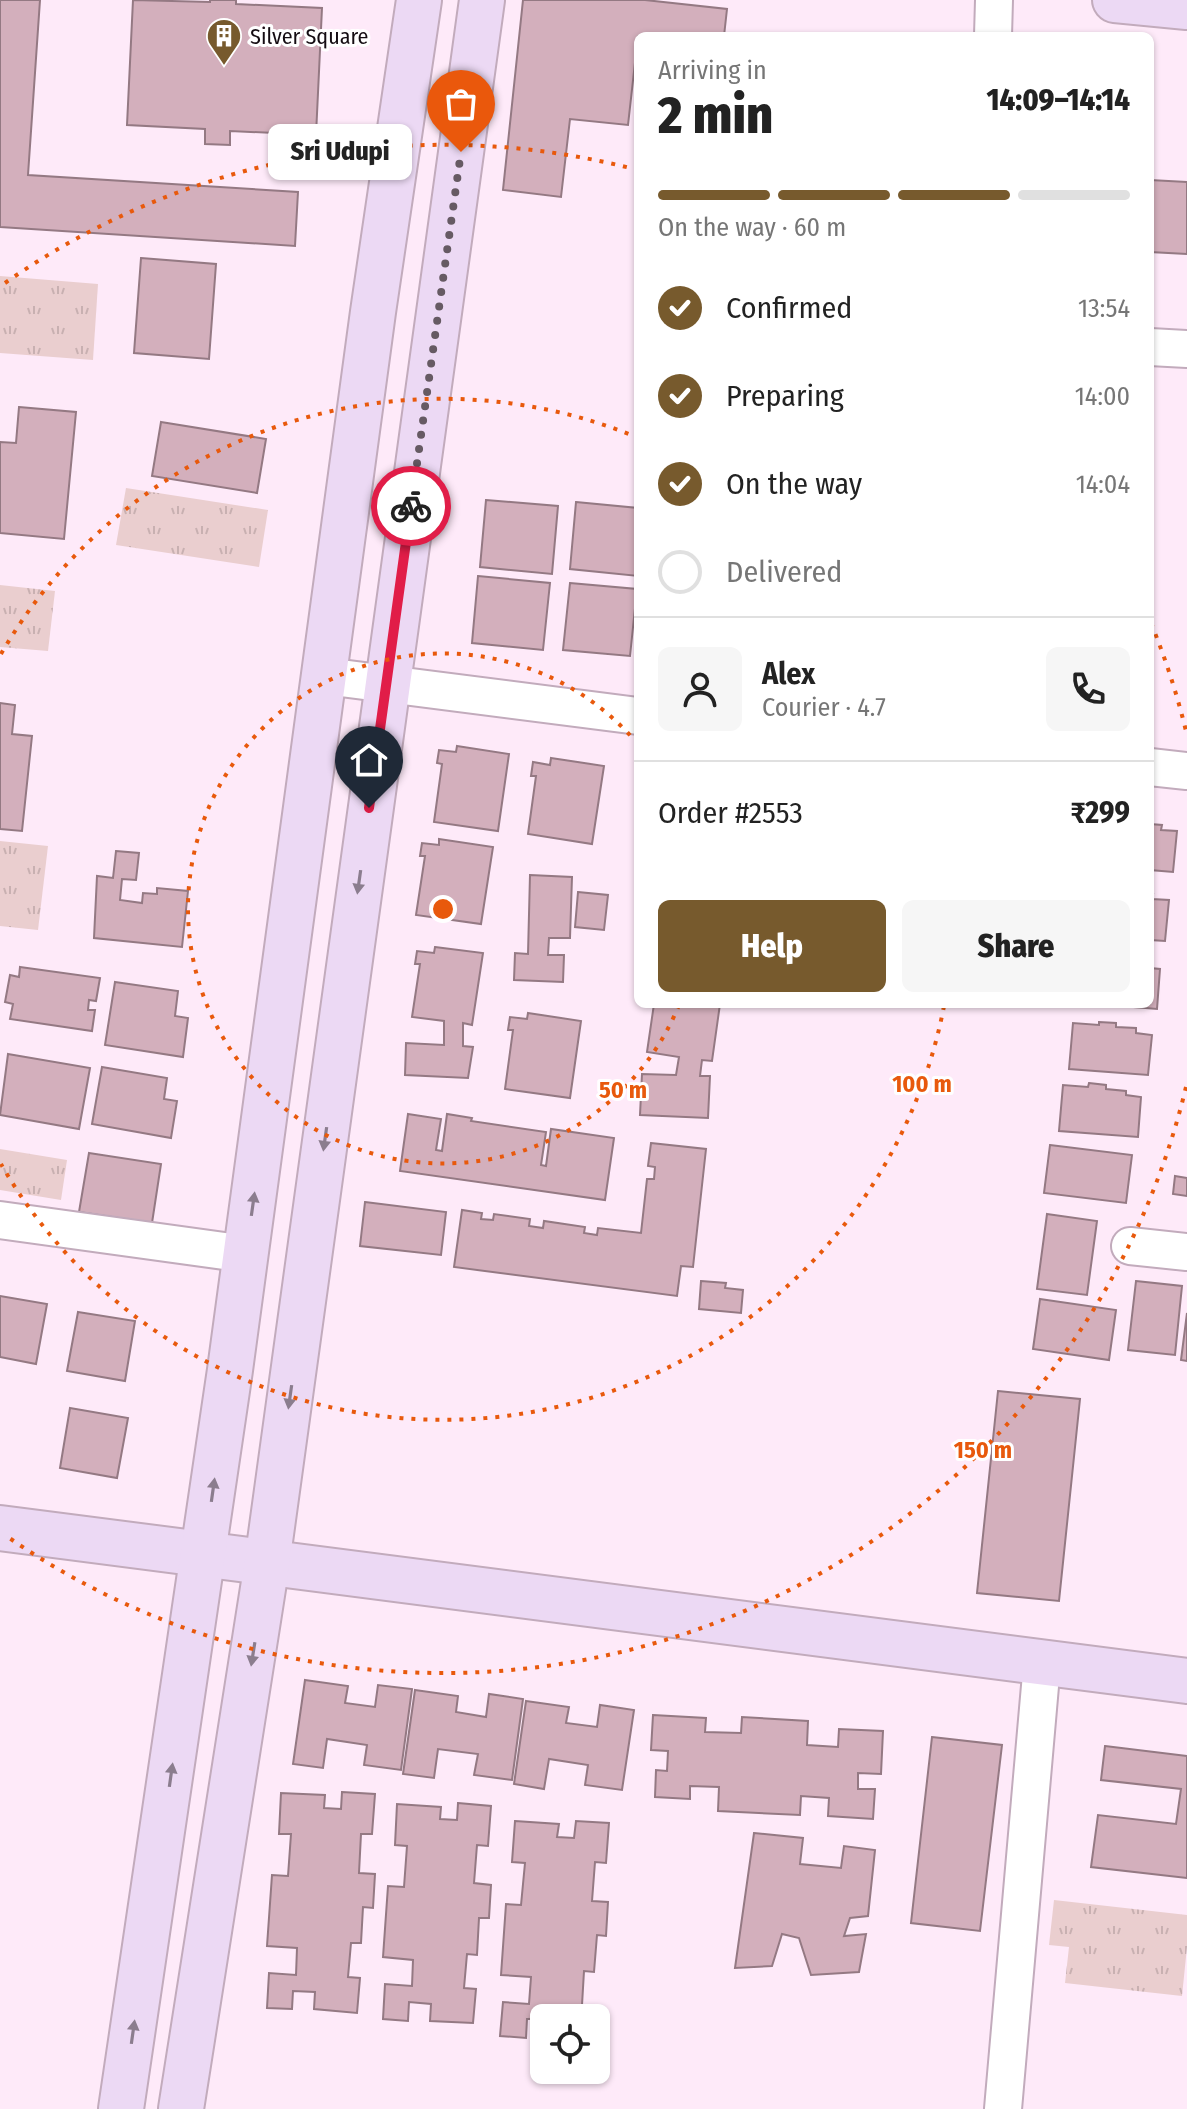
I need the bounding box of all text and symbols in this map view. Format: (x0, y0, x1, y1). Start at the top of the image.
building icon: Silver Square (205, 17, 243, 67)
place label: Silver Square (250, 23, 368, 50)
text: Arriving in (658, 55, 767, 86)
pin (427, 70, 495, 152)
icon: bag (439, 82, 483, 126)
text: 14:09–14:14 (987, 82, 1130, 118)
text: 2 min (658, 84, 773, 147)
callout: Sri Udupi (269, 124, 413, 180)
text: Sri Udupi (290, 136, 390, 167)
text: On the way · 60 m (658, 212, 846, 243)
icon: check (658, 286, 702, 330)
text: Confirmed (726, 290, 852, 326)
text: 13:54 (1078, 293, 1130, 324)
icon: check (658, 374, 702, 418)
text: Preparing (726, 378, 844, 414)
text: 14:00 (1075, 381, 1130, 412)
icon: check (658, 462, 702, 506)
courier (371, 466, 451, 546)
text: On the way (726, 466, 862, 502)
text: 14:04 (1076, 469, 1130, 500)
icon: bike (389, 484, 433, 528)
text: Delivered (726, 554, 842, 590)
button: person (658, 647, 742, 731)
button: phone (1046, 647, 1130, 731)
text: Alex (762, 656, 815, 692)
text: Courier · 4.7 (762, 692, 886, 723)
pin (335, 726, 403, 808)
icon: home (347, 738, 391, 782)
text: Order #2553 (658, 795, 803, 831)
text: ₹299 (1071, 795, 1130, 831)
one-way arrow (353, 869, 366, 894)
centre of rings (429, 895, 457, 923)
button: Help (658, 900, 886, 992)
button: Share (902, 900, 1130, 992)
text: 100 m (892, 1070, 952, 1098)
text: 50 m (599, 1076, 647, 1104)
one-way arrow (318, 1127, 331, 1152)
one-way arrow (246, 1192, 259, 1217)
one-way arrow (283, 1385, 296, 1410)
text: 150 m (954, 1436, 1012, 1464)
one-way arrow (207, 1477, 220, 1502)
one-way arrow (246, 1642, 258, 1667)
one-way arrow (165, 1762, 178, 1787)
map controls (530, 2004, 610, 2084)
button: locate (530, 2004, 610, 2084)
one-way arrow (127, 2019, 140, 2044)

